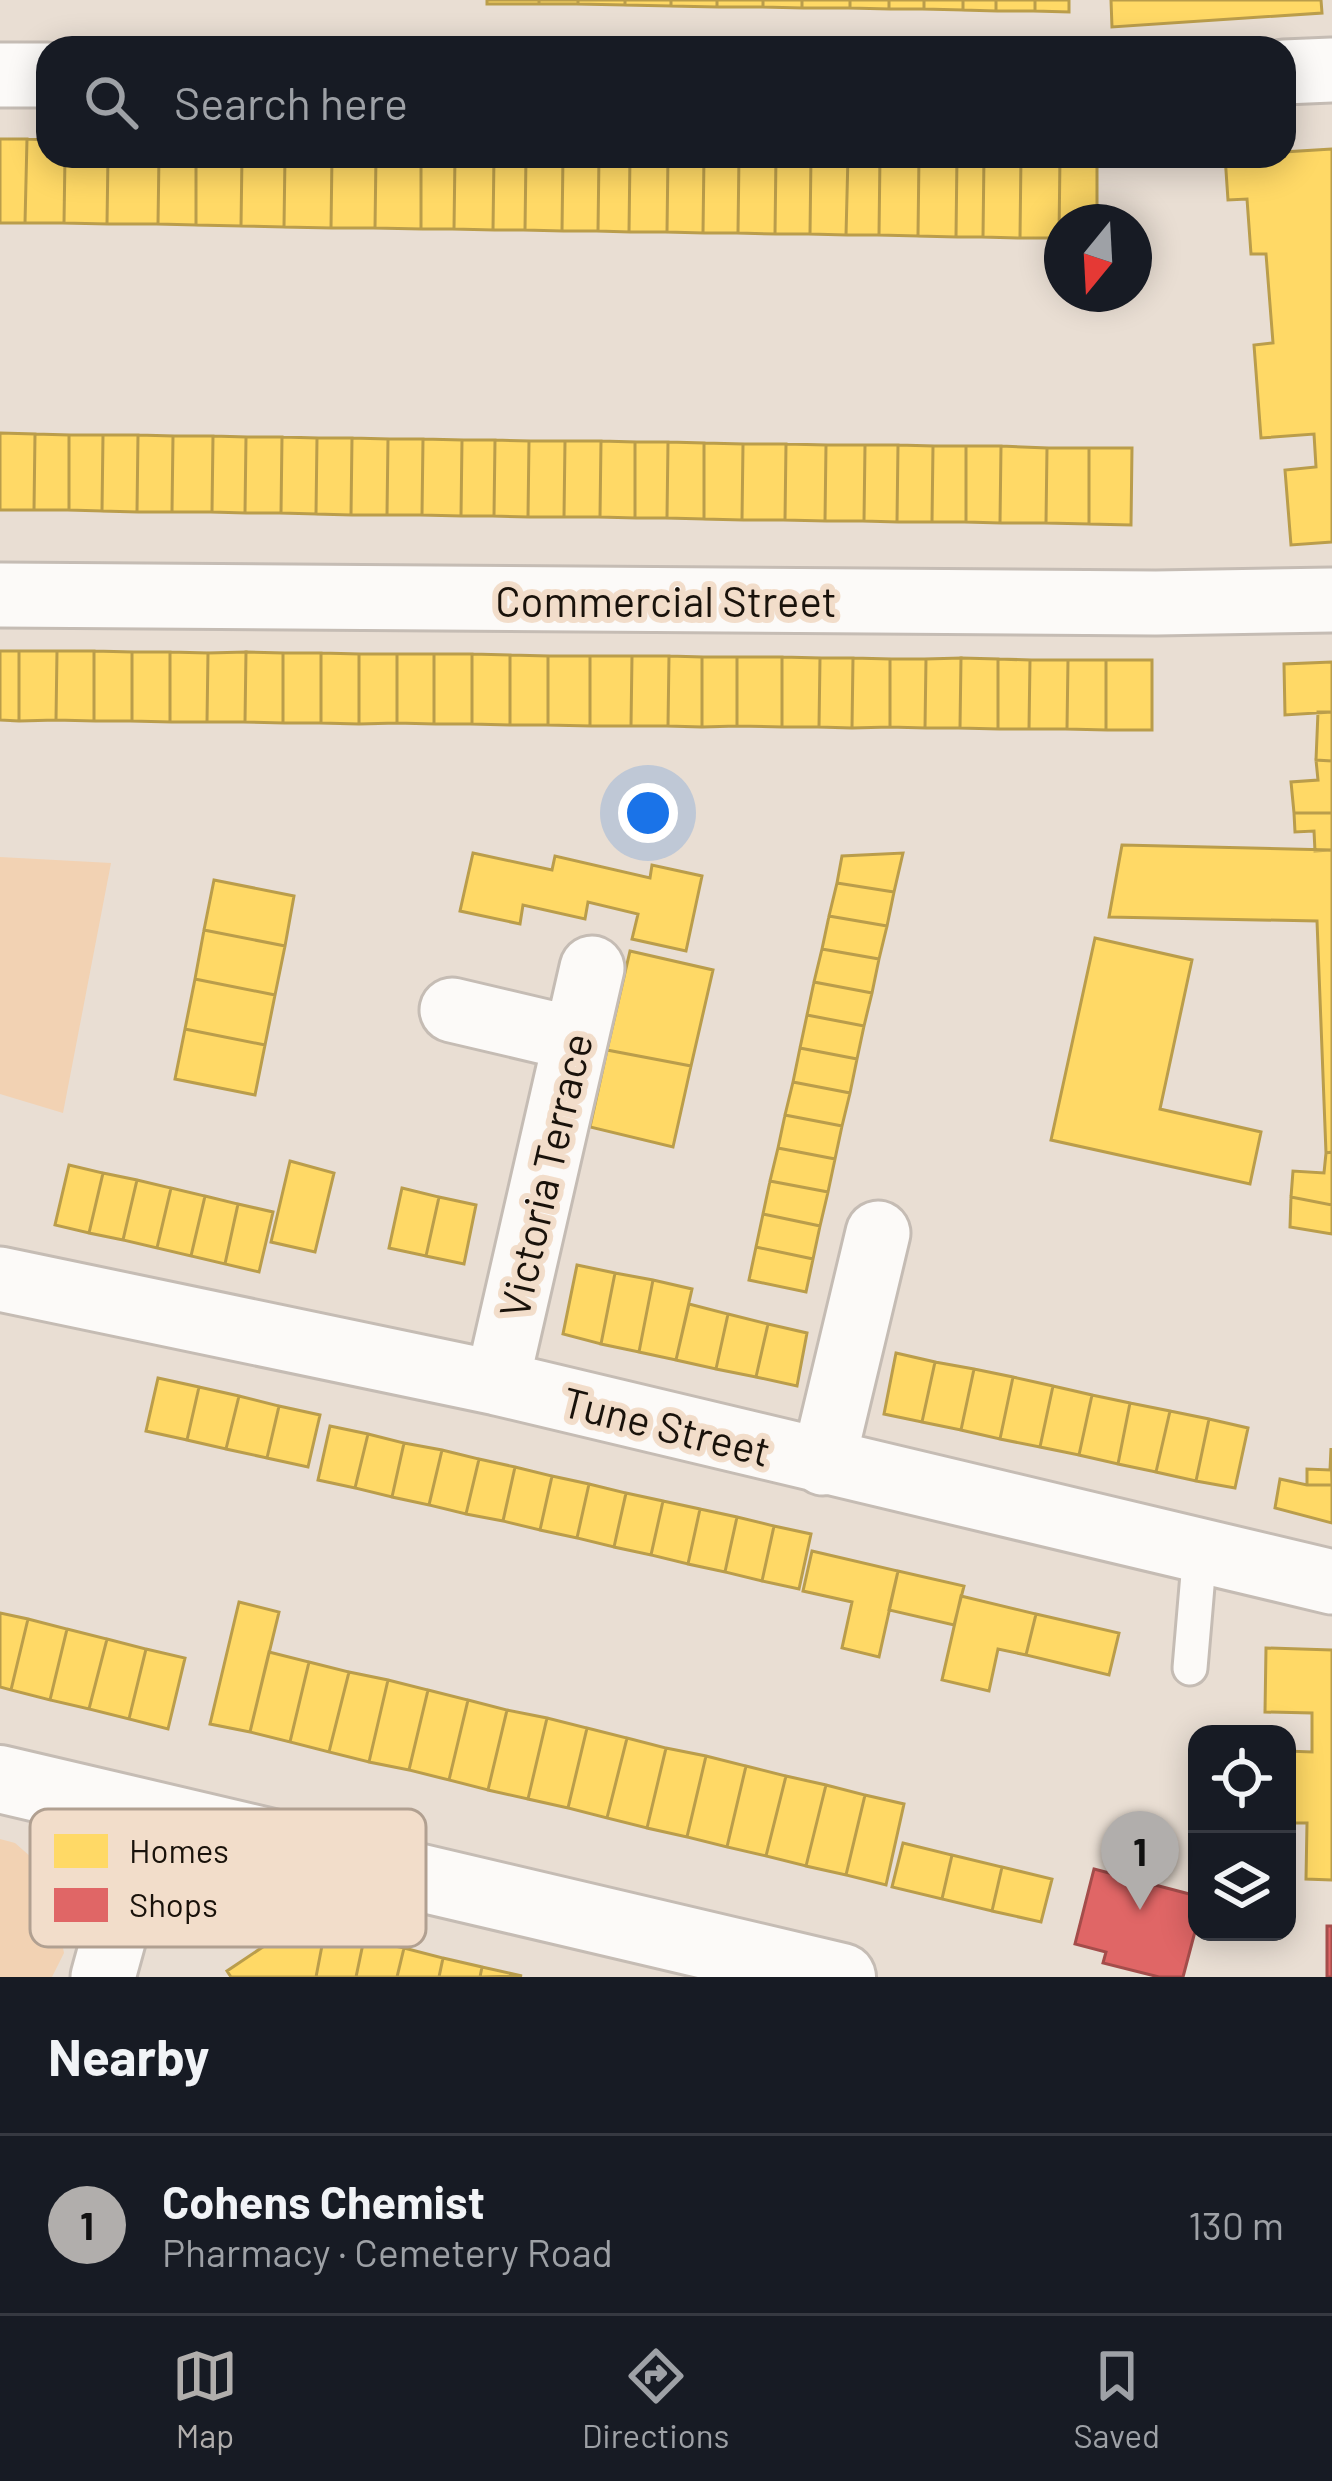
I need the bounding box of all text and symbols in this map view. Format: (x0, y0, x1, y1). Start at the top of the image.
search box (36, 36, 1296, 168)
icon: search (78, 69, 144, 135)
text: Search here (174, 75, 408, 129)
north arrow (1044, 204, 1152, 312)
street label: Commercial Street (495, 575, 837, 625)
your location (618, 783, 678, 843)
street label: Victoria Terrace (487, 1028, 601, 1322)
street label: Tune Street (558, 1375, 776, 1475)
map controls (1188, 1725, 1296, 1941)
button: locate (1188, 1725, 1296, 1833)
legend (30, 1809, 426, 1947)
pin: 1 (1101, 1811, 1179, 1910)
text: Homes (129, 1830, 229, 1870)
button: layers (1188, 1833, 1296, 1941)
text: Shops (129, 1884, 218, 1924)
text: Nearby (48, 2025, 209, 2086)
text: Cohens Chemist (162, 2174, 485, 2228)
text: 1 (80, 2201, 94, 2248)
text: 130 m (1188, 2201, 1284, 2248)
text: Pharmacy · Cemetery Road (162, 2228, 613, 2275)
tab: Map (172, 2343, 238, 2455)
tab: Directions (582, 2343, 729, 2455)
tab: Saved (1073, 2343, 1160, 2455)

